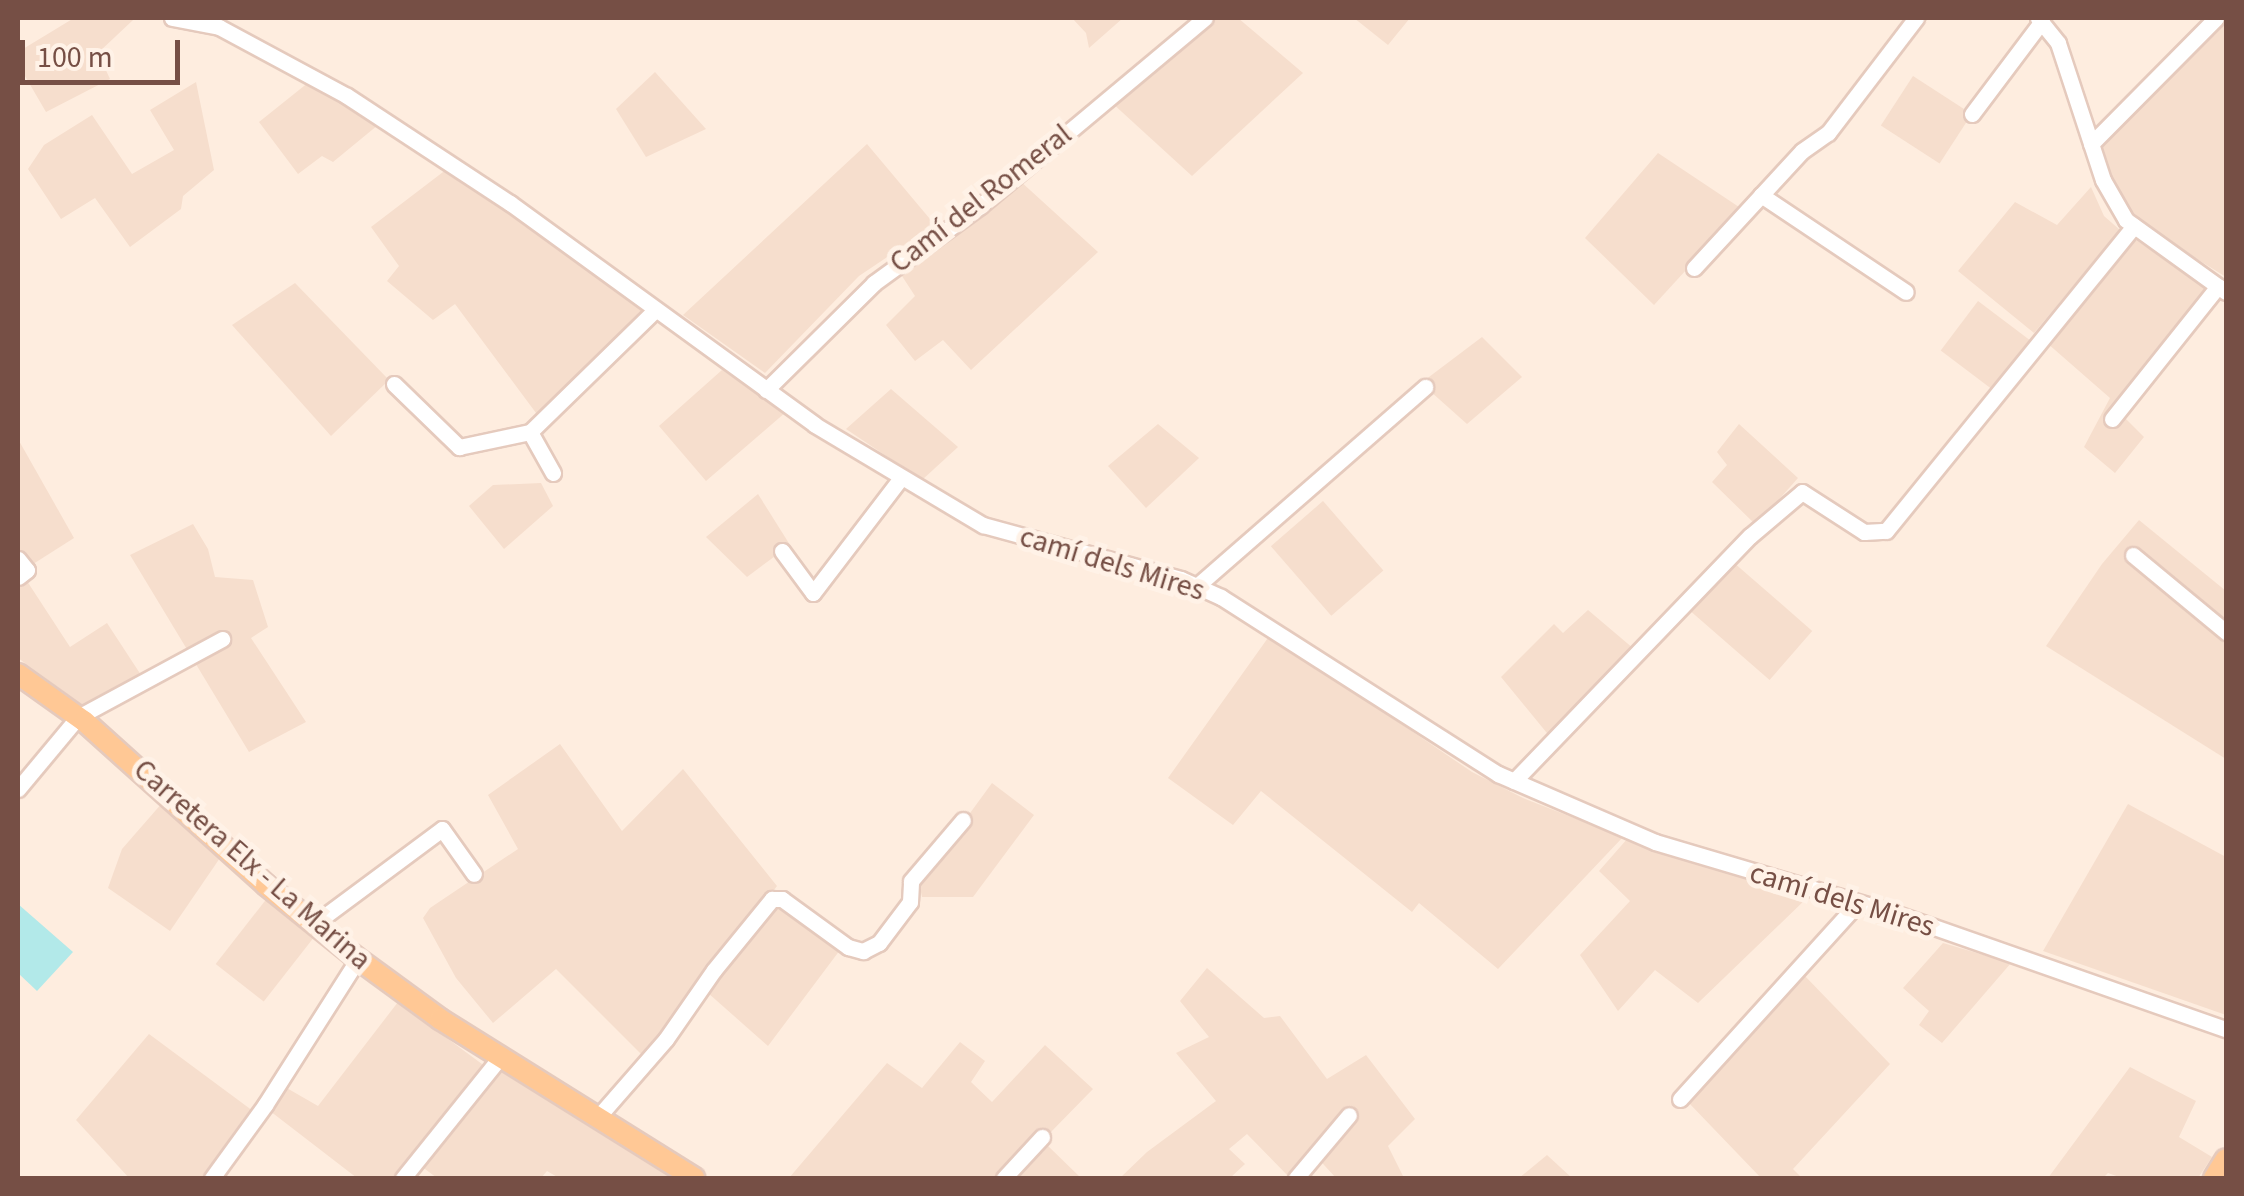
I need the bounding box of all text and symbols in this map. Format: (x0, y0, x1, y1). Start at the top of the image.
scale bar (25, 20, 185, 82)
text: 100 m (37, 36, 113, 79)
street label: Camí del Romeral (883, 117, 1079, 281)
street label: camí dels Mires (1015, 519, 1209, 609)
street label: Carretera Elx - La Marina (126, 752, 378, 978)
street label: camí dels Mires (1745, 855, 1939, 945)

